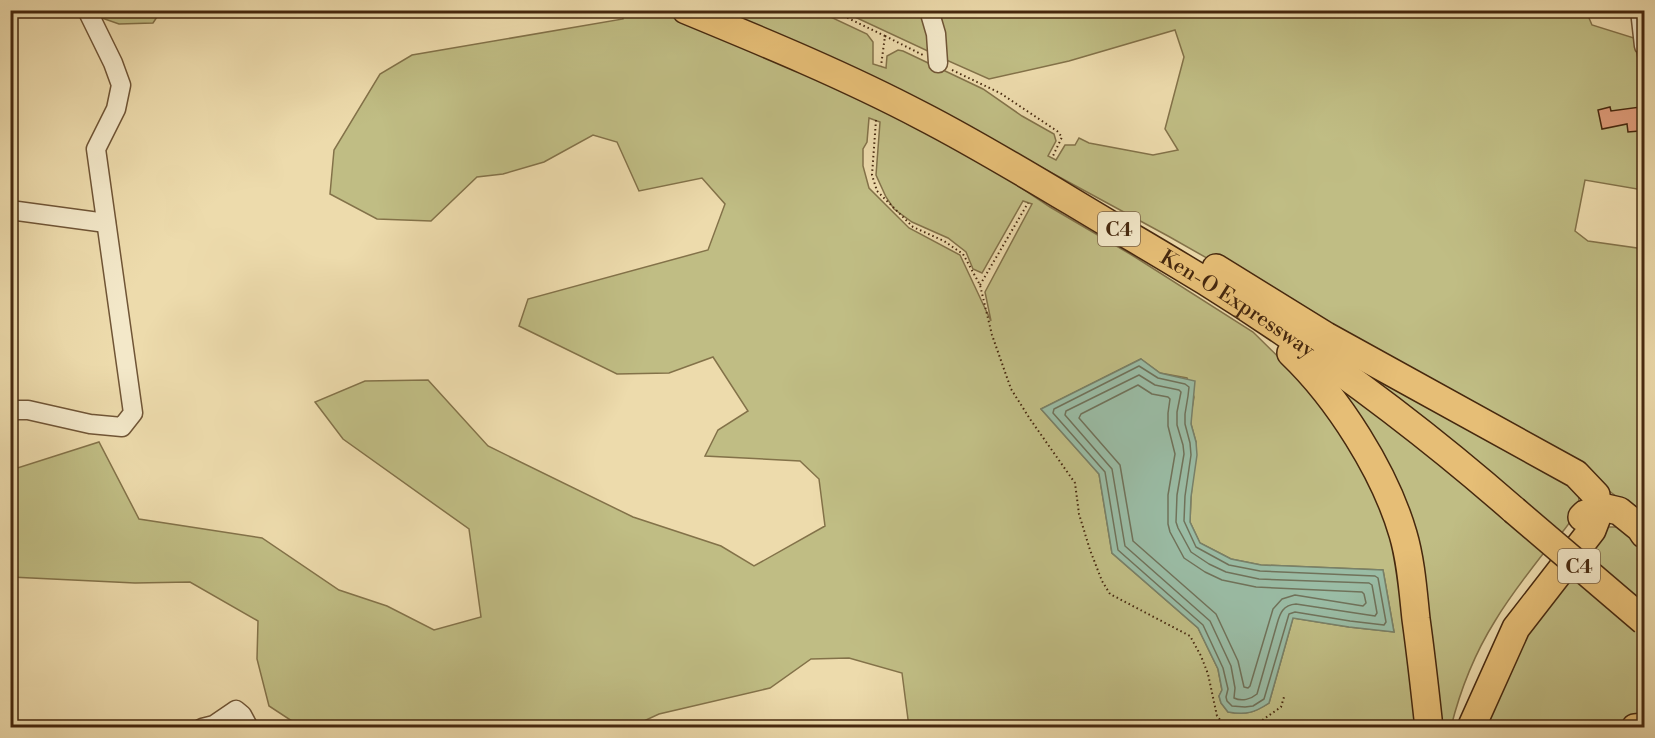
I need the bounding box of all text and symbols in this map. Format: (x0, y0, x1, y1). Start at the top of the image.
road number: C4 (1098, 212, 1140, 246)
street label: Ken-O Expressway (1155, 245, 1320, 364)
road number: C4 (1558, 549, 1600, 583)

